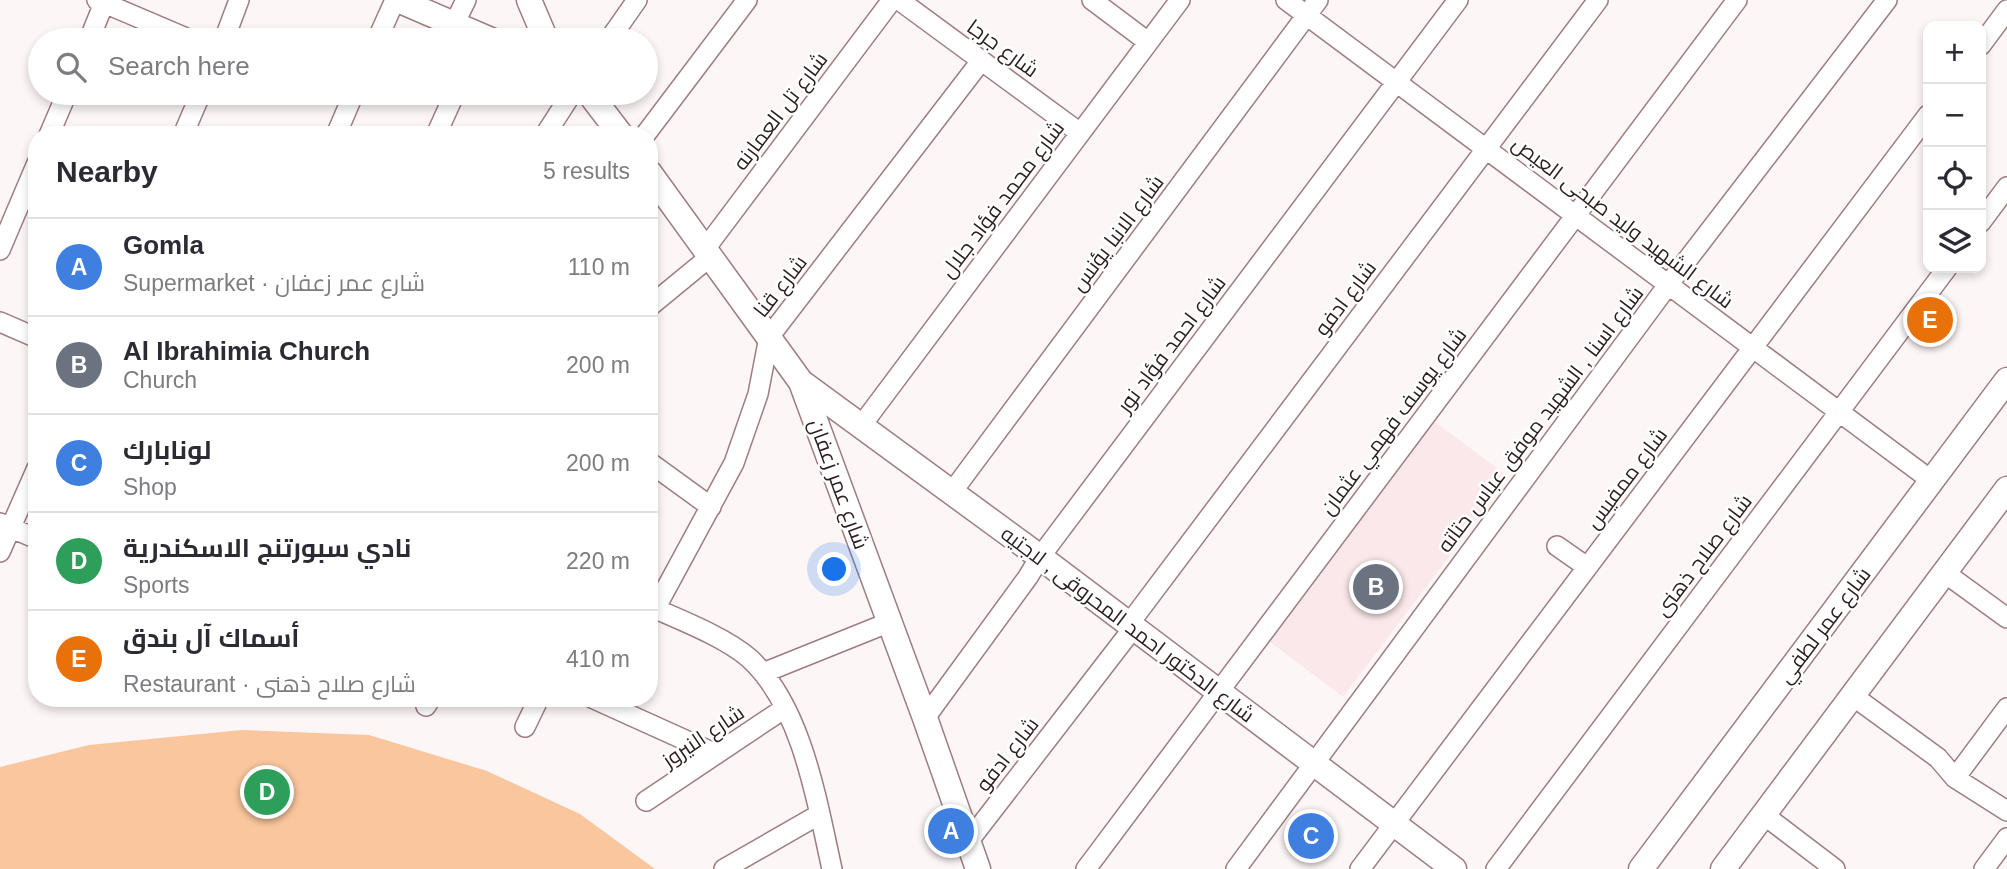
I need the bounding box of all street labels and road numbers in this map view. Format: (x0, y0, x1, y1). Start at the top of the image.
street label: شارع جرجا (961, 15, 1043, 84)
street label: شارع تل العمارنه (728, 48, 834, 176)
street label: شارع محمد فؤاد جلال (936, 116, 1071, 284)
street label: شارع الشهيد وليد صبحى العيص (1506, 131, 1738, 315)
street label: شارع الانبا يؤنس (1066, 171, 1170, 297)
street label: شارع قنا (749, 251, 813, 323)
street label: شارع ادفو (1310, 256, 1383, 342)
street label: شارع احمد فؤاد نور (1112, 271, 1232, 419)
street label: شارع اسنا , الشهيد موفق عباس حتاته (1432, 282, 1650, 558)
street label: شارع يوسف فهمي عثمان (1315, 323, 1475, 522)
street label: شارع عمر زعفان (802, 416, 873, 553)
street label: شارع ممفيس (1581, 423, 1674, 535)
street label: شارع صلاح ذهنى (1650, 490, 1759, 622)
street label: شارع الدكتور احمد المحروقى , لاجتيه (995, 521, 1259, 729)
street label: شارع عمر لطفي (1773, 563, 1879, 690)
street label: شارع النيروز (657, 700, 750, 775)
street label: شارع ادفو (971, 713, 1045, 797)

